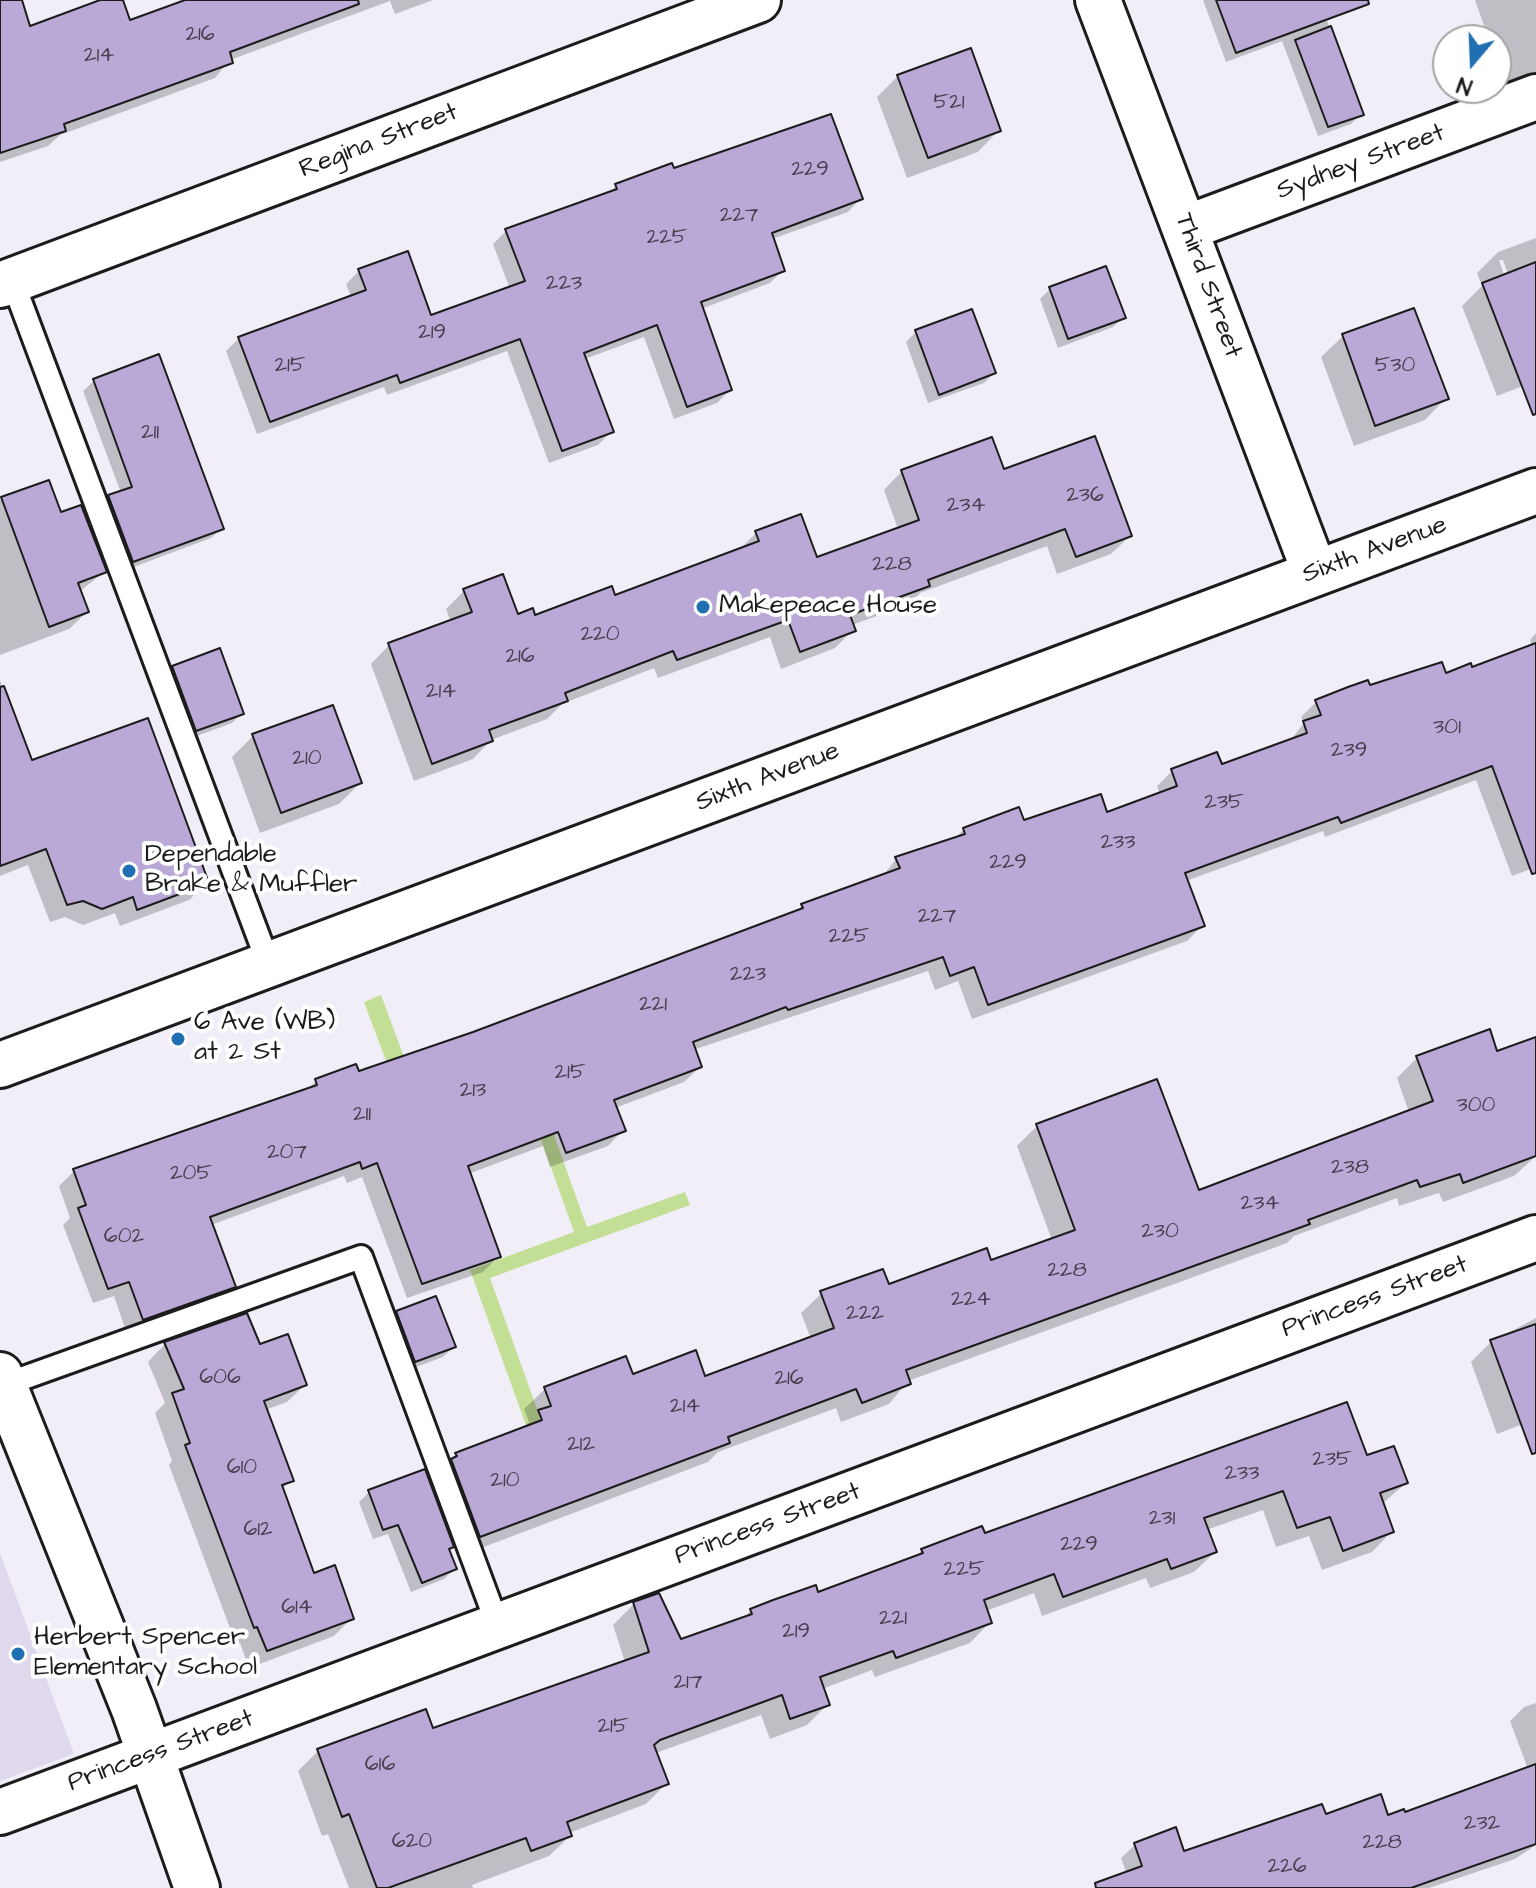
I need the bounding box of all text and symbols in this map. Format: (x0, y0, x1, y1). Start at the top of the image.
house number: 216 (185, 22, 215, 48)
north arrow (1432, 24, 1512, 104)
house number: 214 (84, 43, 114, 69)
text: N (1453, 68, 1476, 102)
house number: 521 (934, 90, 964, 116)
street label: Regina Street (296, 98, 462, 186)
street label: Sydney Street (1273, 118, 1449, 208)
house number: 229 (791, 157, 829, 183)
house number: 227 (720, 203, 758, 229)
street label: Third Street (1166, 210, 1248, 362)
house number: 225 (647, 225, 687, 251)
house number: 223 (546, 271, 582, 297)
house number: 219 (418, 320, 446, 346)
house number: 215 (275, 353, 305, 379)
house number: 530 (1375, 353, 1415, 379)
house number: 211 (141, 420, 159, 446)
house number: 236 (1066, 483, 1104, 509)
house number: 234 (947, 493, 985, 519)
street label: Sixth Avenue (1299, 510, 1451, 592)
house number: 228 (872, 552, 912, 578)
place label: Makepeace House (719, 591, 937, 623)
marker: Makepeace House (694, 598, 712, 616)
house number: 220 (580, 622, 620, 648)
house number: 216 (505, 644, 535, 670)
house number: 214 (426, 679, 456, 705)
house number: 301 (1433, 715, 1461, 741)
street label: Sixth Avenue (692, 736, 844, 820)
house number: 239 (1331, 738, 1367, 764)
house number: 210 (292, 746, 322, 772)
house number: 235 (1204, 790, 1244, 816)
house number: 233 (1101, 830, 1135, 856)
place label: Dependable Brake & Muffler (145, 840, 357, 902)
house number: 229 (989, 850, 1027, 876)
marker: Dependable Brake & Muffler (120, 862, 138, 880)
house number: 227 (918, 904, 956, 930)
house number: 225 (829, 924, 869, 950)
house number: 223 (730, 962, 766, 988)
house number: 221 (639, 992, 667, 1018)
place label: 6 Ave (WB) at 2 St (194, 1008, 335, 1070)
marker: 6 Ave (WB) at 2 St (169, 1030, 187, 1048)
house number: 215 (555, 1060, 585, 1086)
house number: 213 (460, 1078, 486, 1104)
house number: 300 (1457, 1093, 1495, 1119)
house number: 211 (353, 1102, 371, 1128)
house number: 207 (267, 1140, 307, 1166)
house number: 238 (1331, 1155, 1369, 1181)
house number: 205 (170, 1161, 212, 1187)
house number: 234 (1241, 1191, 1279, 1217)
house number: 230 (1141, 1219, 1179, 1245)
house number: 602 (104, 1224, 144, 1250)
street label: Princess Street (1278, 1250, 1472, 1346)
house number: 228 (1047, 1258, 1087, 1284)
house number: 224 (951, 1287, 991, 1313)
house number: 222 (846, 1301, 884, 1327)
house number: 606 (199, 1365, 241, 1391)
house number: 216 (774, 1366, 804, 1392)
house number: 214 (670, 1394, 700, 1420)
house number: 212 (567, 1432, 595, 1458)
house number: 235 (1312, 1447, 1352, 1473)
house number: 610 (227, 1455, 257, 1481)
house number: 233 (1225, 1461, 1259, 1487)
house number: 210 (490, 1468, 520, 1494)
street label: Princess Street (671, 1477, 865, 1573)
house number: 231 (1149, 1506, 1175, 1532)
house number: 612 (243, 1517, 273, 1543)
house number: 229 (1060, 1532, 1098, 1558)
house number: 225 (944, 1557, 984, 1583)
house number: 614 (281, 1595, 313, 1621)
house number: 221 (879, 1606, 907, 1632)
house number: 219 (782, 1619, 810, 1645)
place label: Herbert Spencer Elementary School (34, 1623, 257, 1684)
marker: Herbert Spencer Elementary School (9, 1645, 27, 1663)
house number: 217 (674, 1670, 702, 1696)
street label: Princess Street (64, 1704, 258, 1800)
house number: 215 (598, 1714, 628, 1740)
house number: 616 (365, 1752, 395, 1778)
house number: 232 (1464, 1811, 1500, 1837)
house number: 620 (392, 1829, 432, 1855)
house number: 228 (1362, 1830, 1402, 1856)
house number: 226 (1268, 1854, 1306, 1880)

